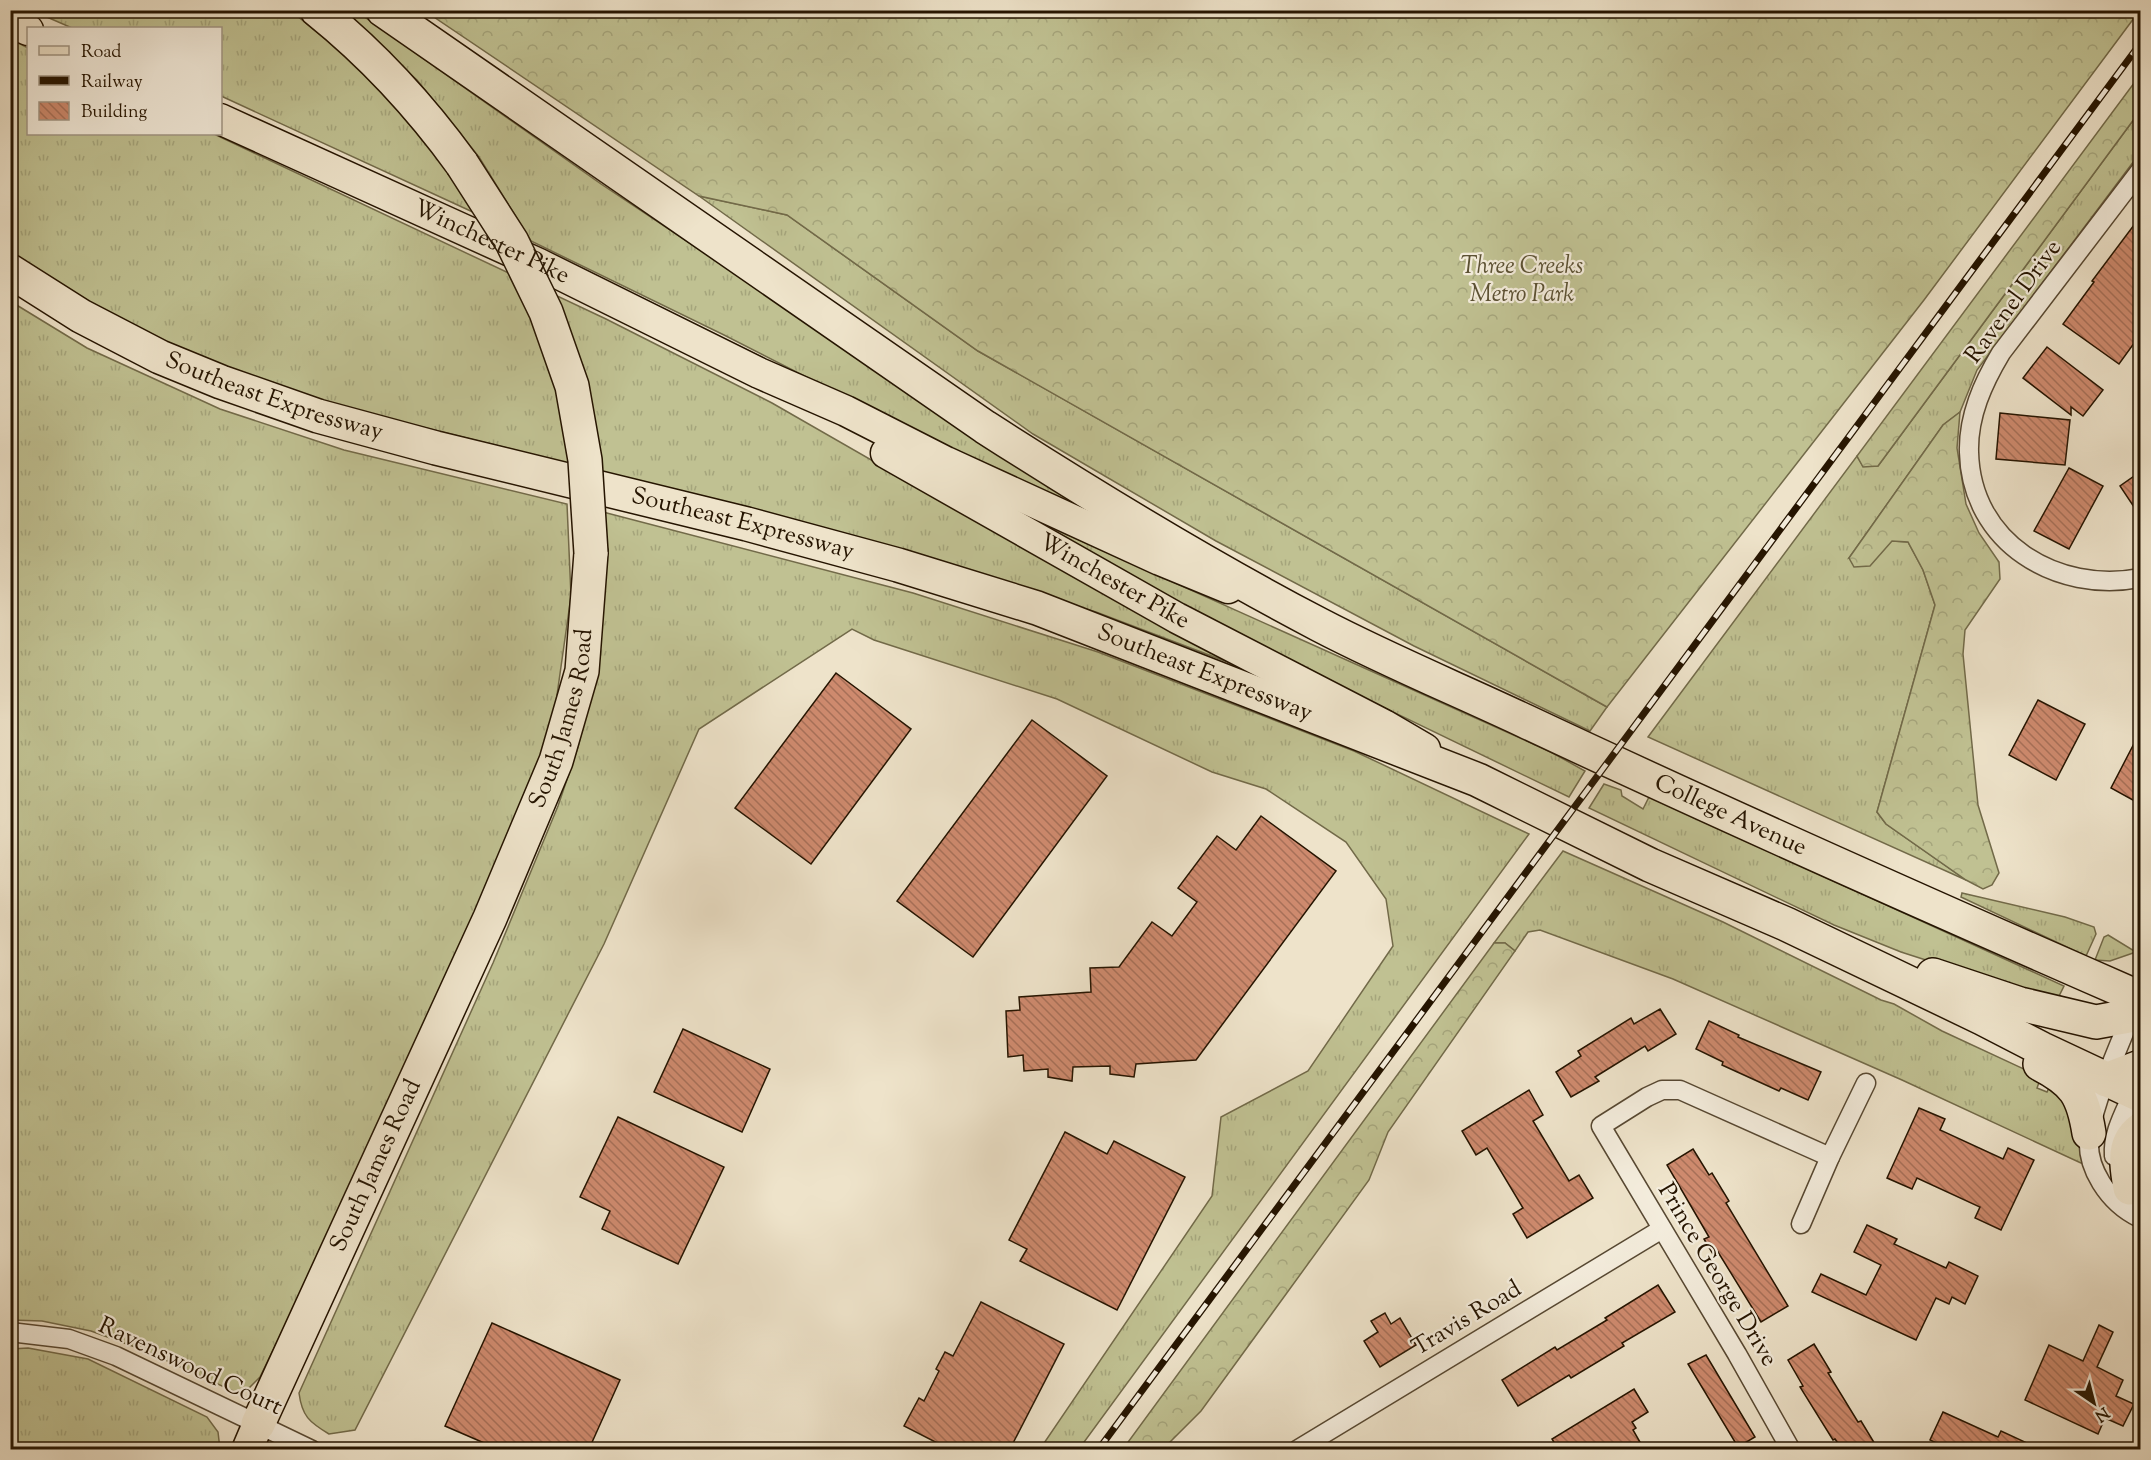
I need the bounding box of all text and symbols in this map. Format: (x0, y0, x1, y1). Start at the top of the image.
legend (27, 27, 222, 135)
text: Road (81, 40, 121, 66)
text: Railway (81, 70, 143, 96)
text: Building (81, 100, 147, 126)
street label: Winchester Pike (407, 192, 575, 293)
street label: Ravenel Drive (1957, 233, 2071, 371)
park label: Three Creeks Metro Park (1461, 250, 1583, 312)
street label: Southeast Expressway (160, 344, 387, 450)
street label: Southeast Expressway (628, 479, 858, 569)
street label: Winchester Pike (1032, 526, 1195, 639)
street label: Southeast Expressway (1092, 616, 1317, 731)
street label: South James Road (521, 627, 602, 814)
street label: College Avenue (1648, 766, 1812, 865)
street label: South James Road (322, 1074, 431, 1258)
street label: Prince George Drive (1649, 1177, 1785, 1373)
street label: Travis Road (1406, 1273, 1529, 1365)
street label: Ravenswood Court (92, 1309, 288, 1425)
north arrow (2064, 1373, 2124, 1433)
text: N (2089, 1400, 2113, 1426)

